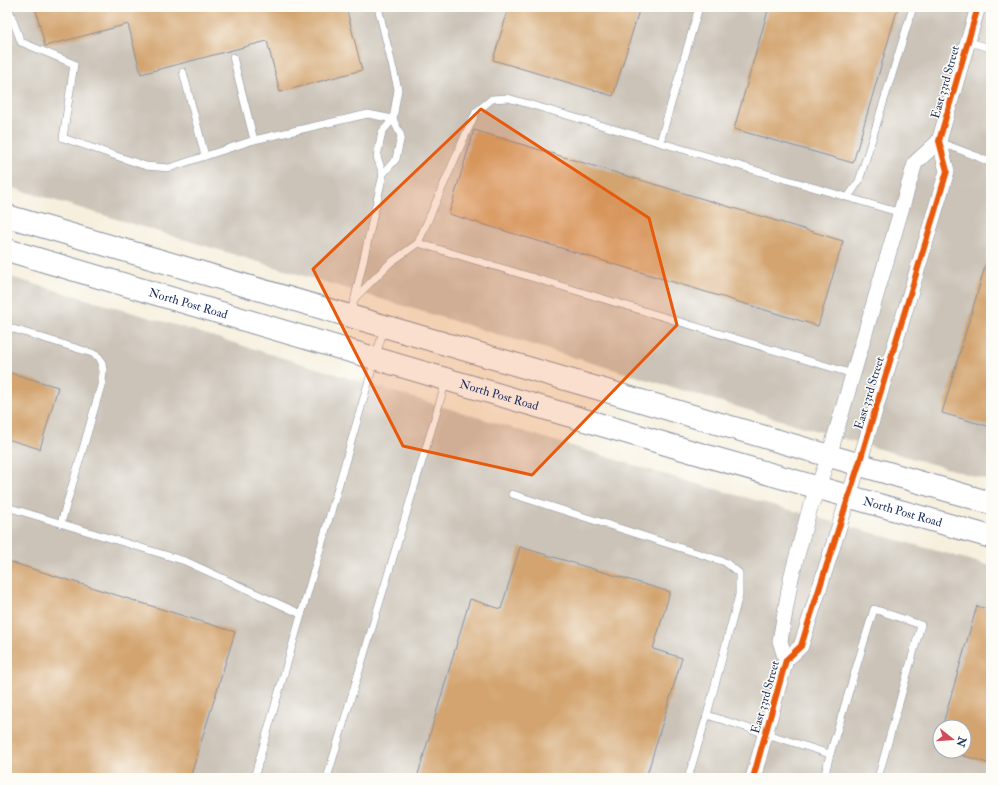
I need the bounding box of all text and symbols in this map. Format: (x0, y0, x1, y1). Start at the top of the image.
street label: East 33rd Street (928, 44, 963, 120)
street label: North Post Road (147, 285, 229, 323)
street label: East 33rd Street (851, 355, 888, 431)
street label: North Post Road (458, 377, 540, 414)
street label: North Post Road (861, 494, 944, 531)
street label: East 33rd Street (748, 659, 783, 735)
north arrow (932, 719, 972, 759)
text: N (953, 734, 969, 749)

